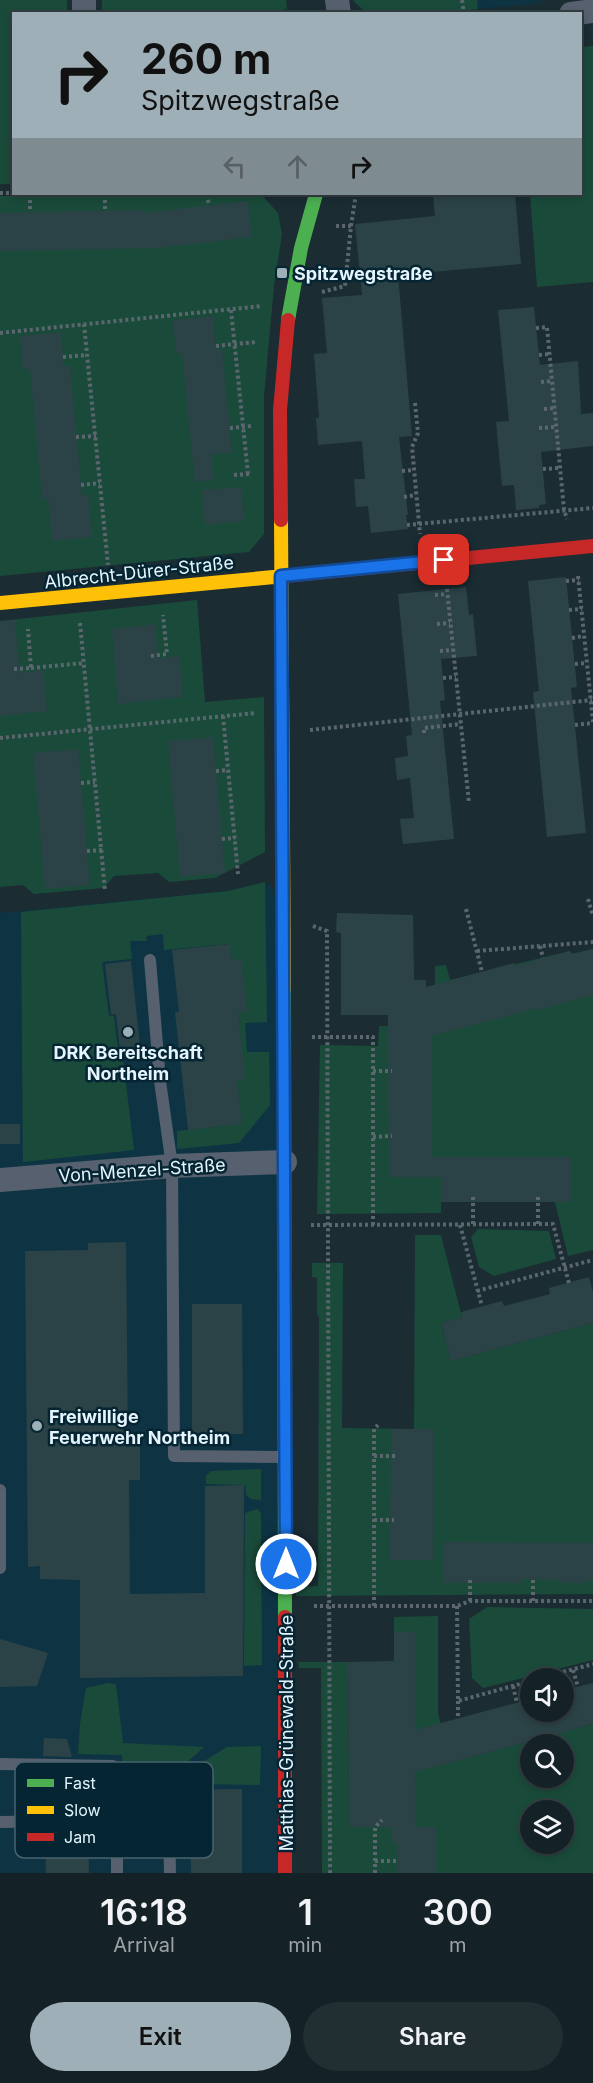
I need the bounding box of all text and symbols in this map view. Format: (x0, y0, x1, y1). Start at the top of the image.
text: 260 m (141, 33, 271, 84)
icon: right (42, 36, 120, 114)
text: Spitzwegstraße (141, 84, 340, 117)
icon: left (218, 150, 251, 183)
icon: ahead (281, 150, 314, 183)
icon: right (344, 150, 377, 183)
place label: Spitzwegstraße (294, 263, 433, 284)
marker: Spitzwegstraße (275, 266, 289, 280)
pin (418, 534, 469, 585)
icon: arrive (427, 543, 460, 576)
street label: Albrecht-Dürer-Straße (43, 552, 235, 592)
marker: DRK Bereitschaft Northeim (121, 1025, 135, 1039)
place label: DRK Bereitschaft Northeim (54, 1042, 203, 1084)
street label: Von-Menzel-Straße (58, 1154, 226, 1186)
place label: Freiwillige Feuerwehr Northeim (49, 1406, 230, 1448)
marker: Freiwillige Feuerwehr Northeim (30, 1419, 44, 1433)
position arrow (254, 1532, 318, 1596)
street label: Matthias-Grünewald-Straße (276, 1615, 297, 1851)
map controls (520, 1668, 574, 1854)
button: sound (520, 1668, 574, 1722)
button: search (520, 1734, 574, 1788)
legend (15, 1762, 213, 1858)
text: Fast (64, 1773, 96, 1793)
text: Slow (64, 1800, 101, 1820)
button: layers (520, 1800, 574, 1854)
text: Jam (64, 1827, 96, 1847)
text: 16:18 (100, 1890, 188, 1934)
text: 1 (298, 1890, 313, 1934)
text: 300 (422, 1890, 493, 1934)
text: Arrival (113, 1933, 175, 1957)
text: min (288, 1933, 322, 1957)
text: m (449, 1933, 466, 1957)
button: Exit (30, 2002, 291, 2071)
button: Share (303, 2002, 563, 2071)

